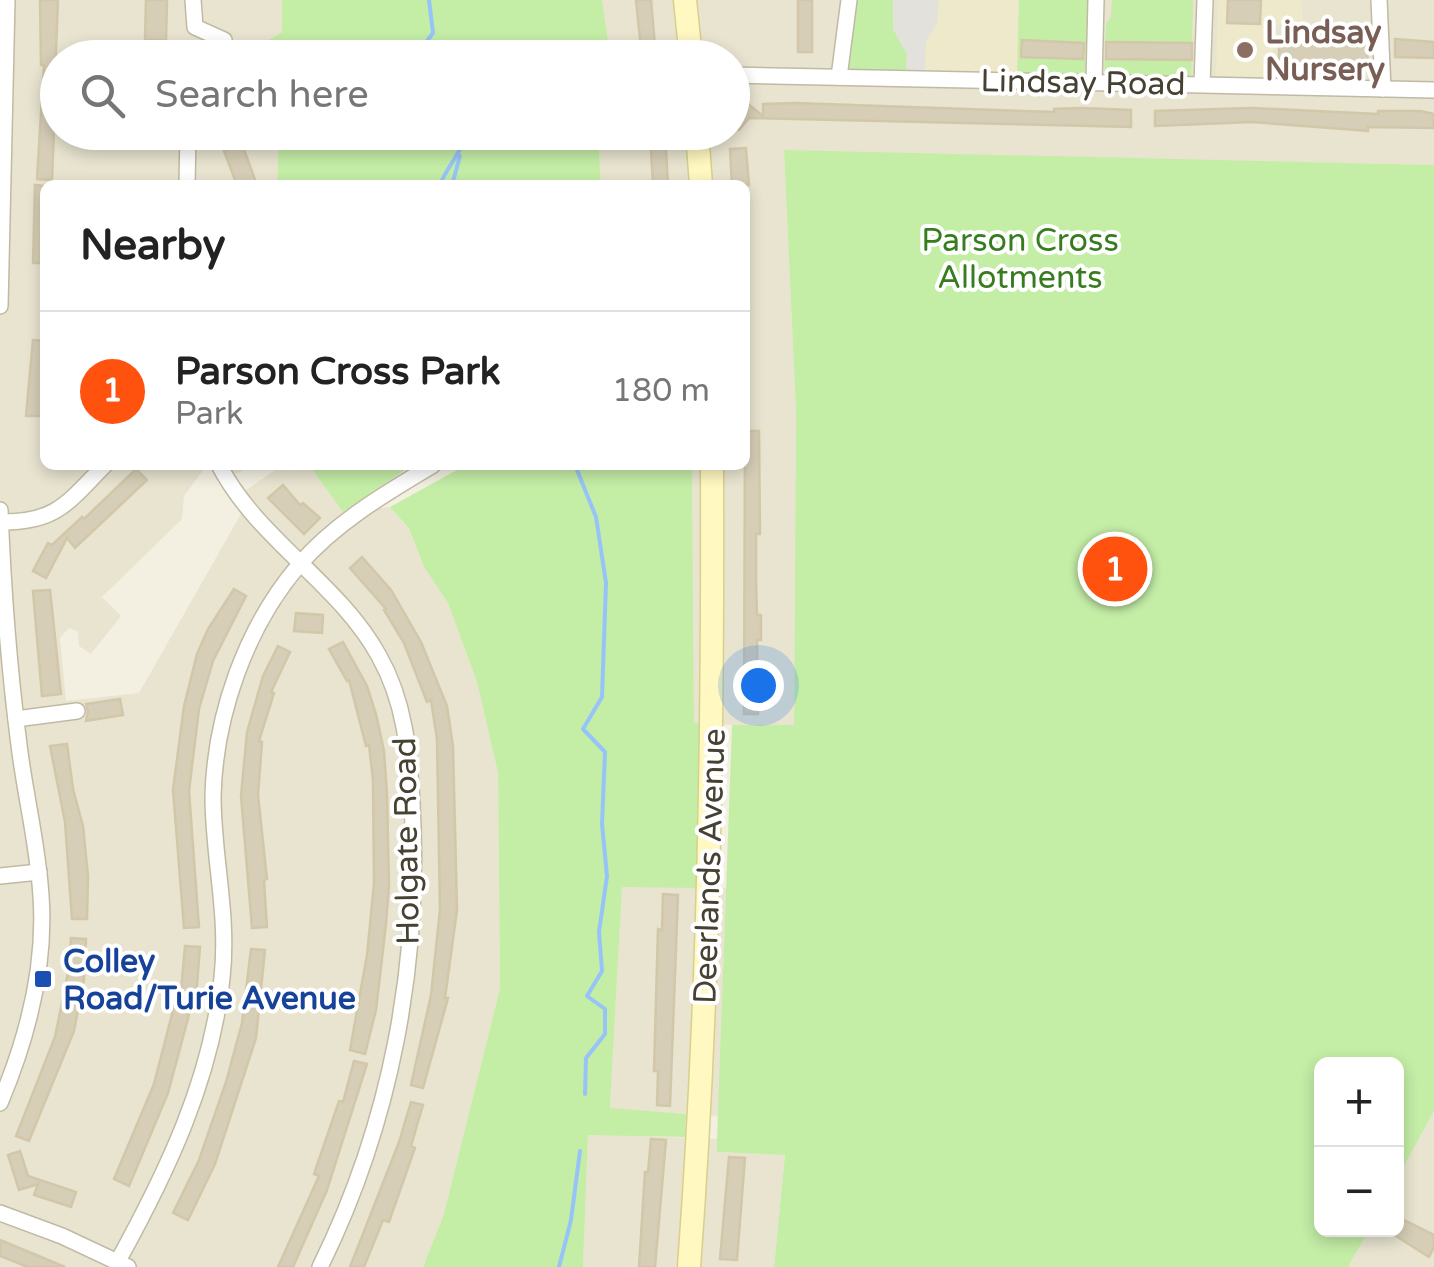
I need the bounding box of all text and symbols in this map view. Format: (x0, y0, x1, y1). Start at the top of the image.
place label: Lindsay Nursery (1265, 14, 1385, 89)
marker: Lindsay Nursery (1234, 39, 1256, 61)
search box (40, 40, 750, 150)
street label: Lindsay Road (980, 62, 1186, 104)
icon: search (75, 68, 130, 123)
text: Search here (155, 72, 369, 118)
text: Nearby (80, 220, 225, 271)
park label: Parson Cross Allotments (921, 222, 1119, 297)
text: Parson Cross Park (175, 349, 501, 395)
text: 1 (102, 372, 123, 410)
text: 180 m (612, 372, 710, 410)
text: Park (175, 395, 243, 433)
pin: 1 (1082, 532, 1148, 606)
your location (733, 660, 784, 711)
street label: Deerlands Avenue (686, 728, 734, 1004)
street label: Holgate Road (386, 737, 428, 945)
place label: Colley Road/Turie Avenue (63, 943, 356, 1018)
marker: Colley Road/Turie Avenue (32, 968, 54, 990)
map controls (1314, 1057, 1404, 1237)
button: + (1314, 1057, 1404, 1147)
button: − (1314, 1147, 1404, 1237)

